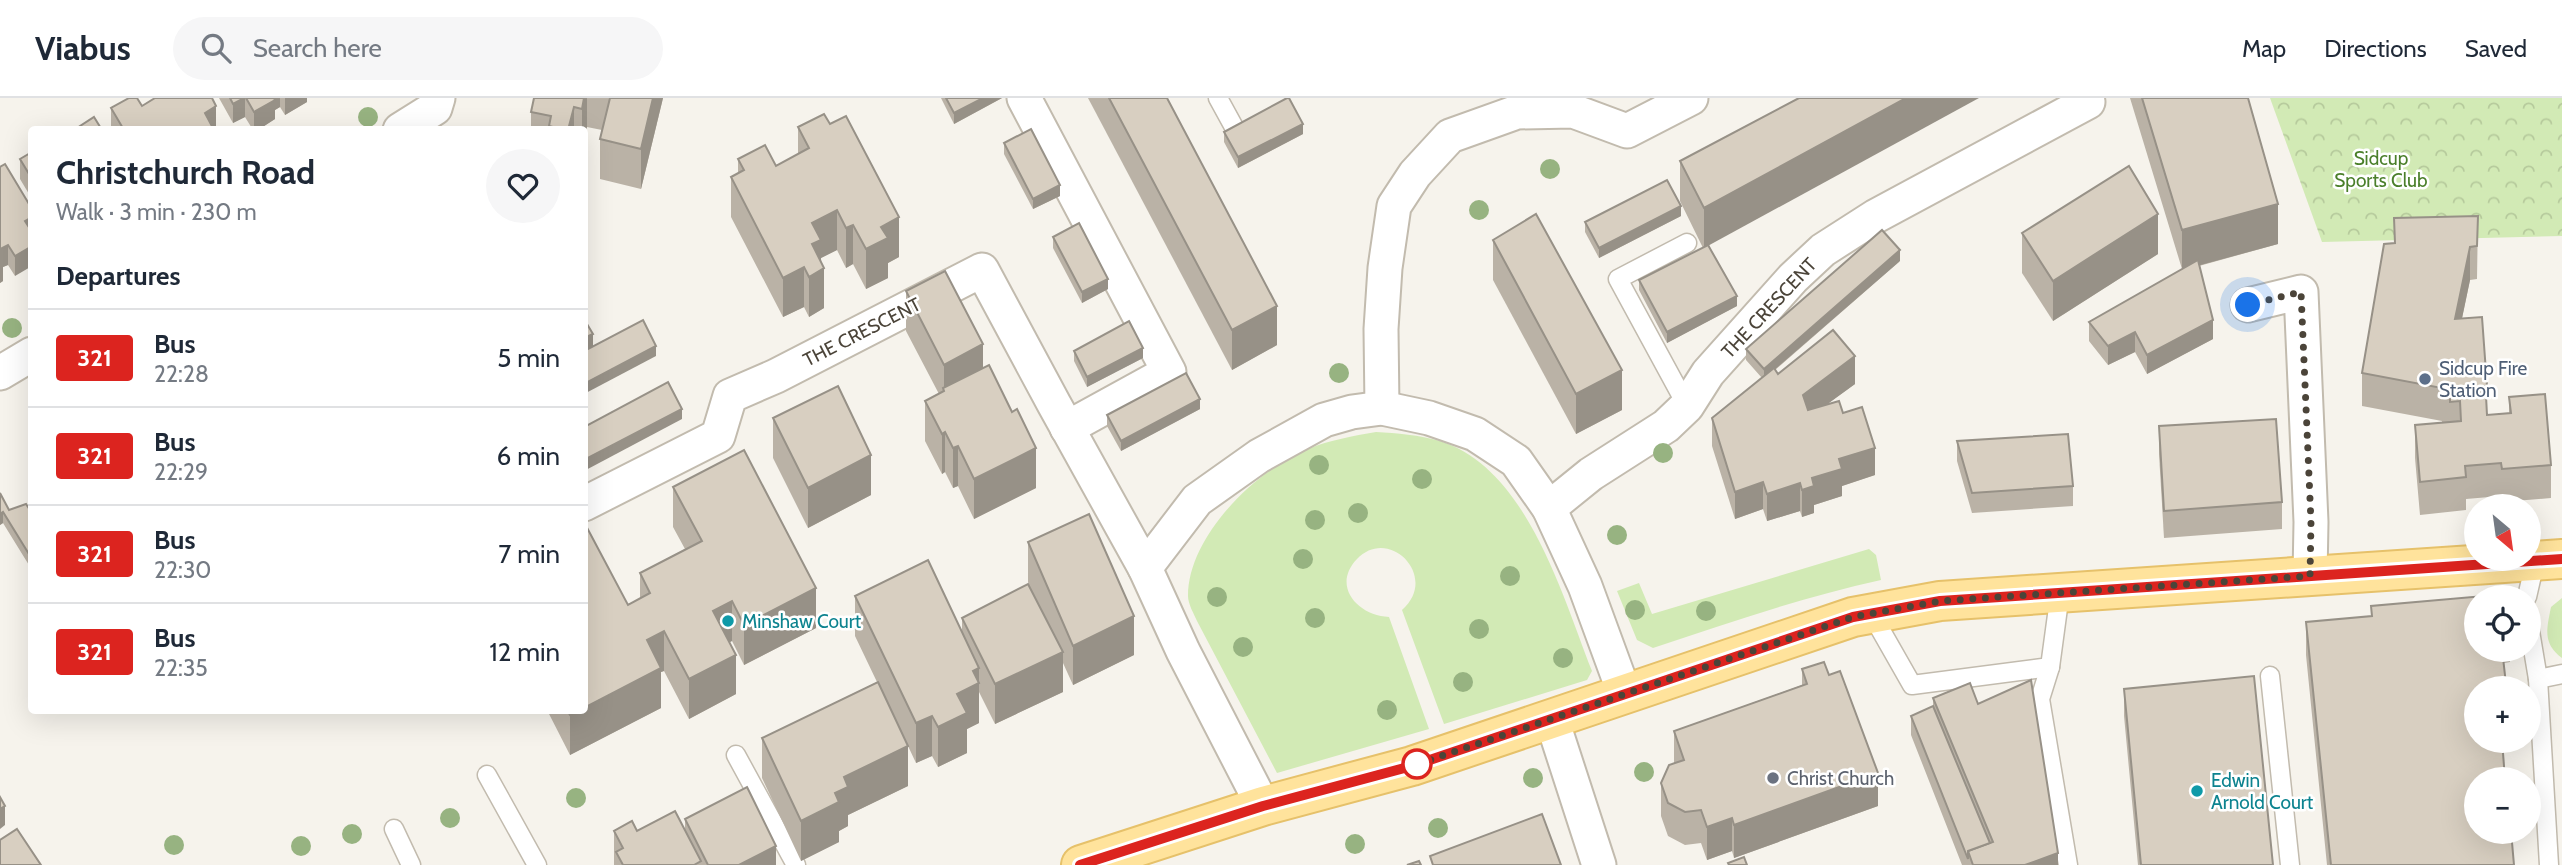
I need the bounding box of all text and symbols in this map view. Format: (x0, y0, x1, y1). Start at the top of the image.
search box (173, 17, 663, 80)
text: Viabus (35, 28, 131, 68)
icon: search (197, 29, 235, 67)
text: Search here (253, 32, 382, 64)
text: Map (2242, 34, 2286, 63)
text: Directions (2324, 34, 2427, 63)
text: Saved (2465, 34, 2527, 63)
park label: Sidcup Sports Club (2334, 147, 2428, 192)
button: heart (486, 149, 560, 223)
text: Christchurch Road (56, 152, 315, 192)
text: Walk · 3 min · 230 m (56, 198, 257, 226)
street label: THE CRESCENT (1717, 253, 1821, 363)
text: Departures (56, 260, 180, 292)
your location (2230, 287, 2265, 322)
street label: THE CRESCENT (799, 293, 925, 371)
text: Bus (154, 328, 195, 360)
text: 5 min (497, 342, 560, 374)
text: 321 (77, 343, 112, 372)
place label: Sidcup Fire Station (2439, 357, 2528, 402)
text: 22:28 (154, 360, 209, 388)
marker: Sidcup Fire Station (2417, 371, 2433, 387)
text: Bus (154, 426, 195, 458)
text: 6 min (497, 440, 560, 472)
text: 321 (77, 441, 112, 470)
text: 22:29 (154, 458, 208, 486)
north arrow (2464, 494, 2541, 570)
map controls (2464, 494, 2541, 844)
text: Bus (154, 524, 195, 556)
text: 7 min (498, 538, 560, 570)
text: 321 (77, 539, 112, 568)
text: 22:30 (154, 556, 211, 584)
button: locate (2464, 585, 2541, 662)
place label: Minshaw Court (742, 610, 862, 633)
marker: Minshaw Court (720, 613, 736, 629)
text: Bus (154, 622, 195, 654)
text: 12 min (489, 636, 560, 668)
text: 321 (77, 637, 112, 666)
text: 22:35 (154, 654, 208, 682)
button: + (2464, 676, 2541, 753)
unlabelled marker (1402, 749, 1432, 779)
place label: Christ Church (1787, 767, 1894, 790)
button: − (2464, 767, 2541, 844)
place label: Edwin Arnold Court (2211, 769, 2314, 814)
marker: Christ Church (1765, 770, 1781, 786)
marker: Edwin Arnold Court (2189, 783, 2205, 799)

